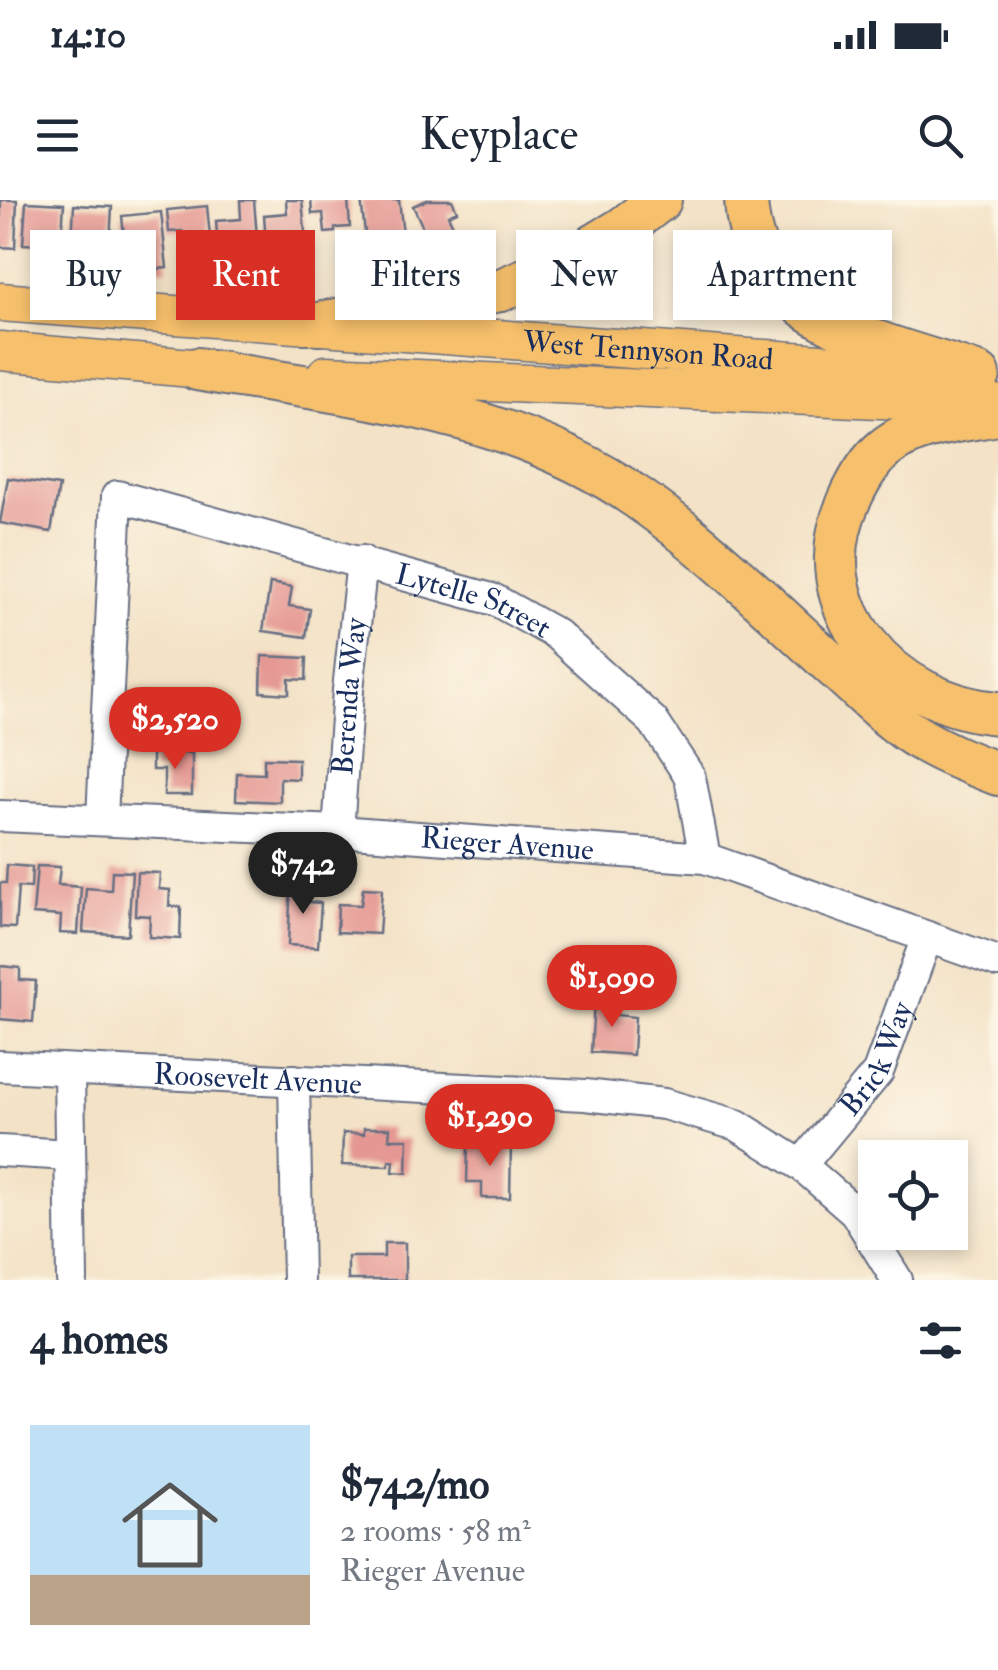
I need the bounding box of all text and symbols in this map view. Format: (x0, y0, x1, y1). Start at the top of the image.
text: 14:10 (50, 11, 126, 59)
text: Keyplace (420, 107, 578, 163)
icon: menu (30, 108, 85, 163)
icon: search (913, 108, 968, 163)
chip: Buy (30, 230, 156, 320)
chip: Rent (176, 230, 315, 320)
chip: Filters (335, 230, 496, 320)
chip: New (516, 230, 653, 320)
chip: Apartment (673, 230, 892, 320)
street label: West Tennyson Road (521, 322, 775, 378)
street label: Lytelle Street (392, 555, 558, 646)
street label: Berenda Way (324, 615, 374, 776)
pin: $2,520 (94, 687, 256, 772)
text: $2,520 (131, 699, 219, 739)
street label: Rieger Avenue (419, 819, 595, 868)
pin: $742 (244, 832, 362, 917)
text: $742 (270, 844, 336, 884)
pin: $1,090 (531, 945, 693, 1030)
text: $1,090 (569, 957, 655, 997)
street label: Brick Way (831, 996, 921, 1123)
street label: Roosevelt Avenue (153, 1055, 363, 1102)
pin: $1,290 (409, 1084, 571, 1169)
text: $1,290 (447, 1096, 533, 1136)
map controls (858, 1140, 968, 1250)
button: locate (858, 1140, 968, 1250)
icon: filters (913, 1313, 968, 1368)
text: 4 homes (30, 1314, 168, 1366)
text: $742/mo (340, 1459, 489, 1511)
icon: home (110, 1465, 230, 1585)
text: 2 rooms · 58 m² (340, 1511, 531, 1551)
text: Rieger Avenue (340, 1551, 525, 1591)

